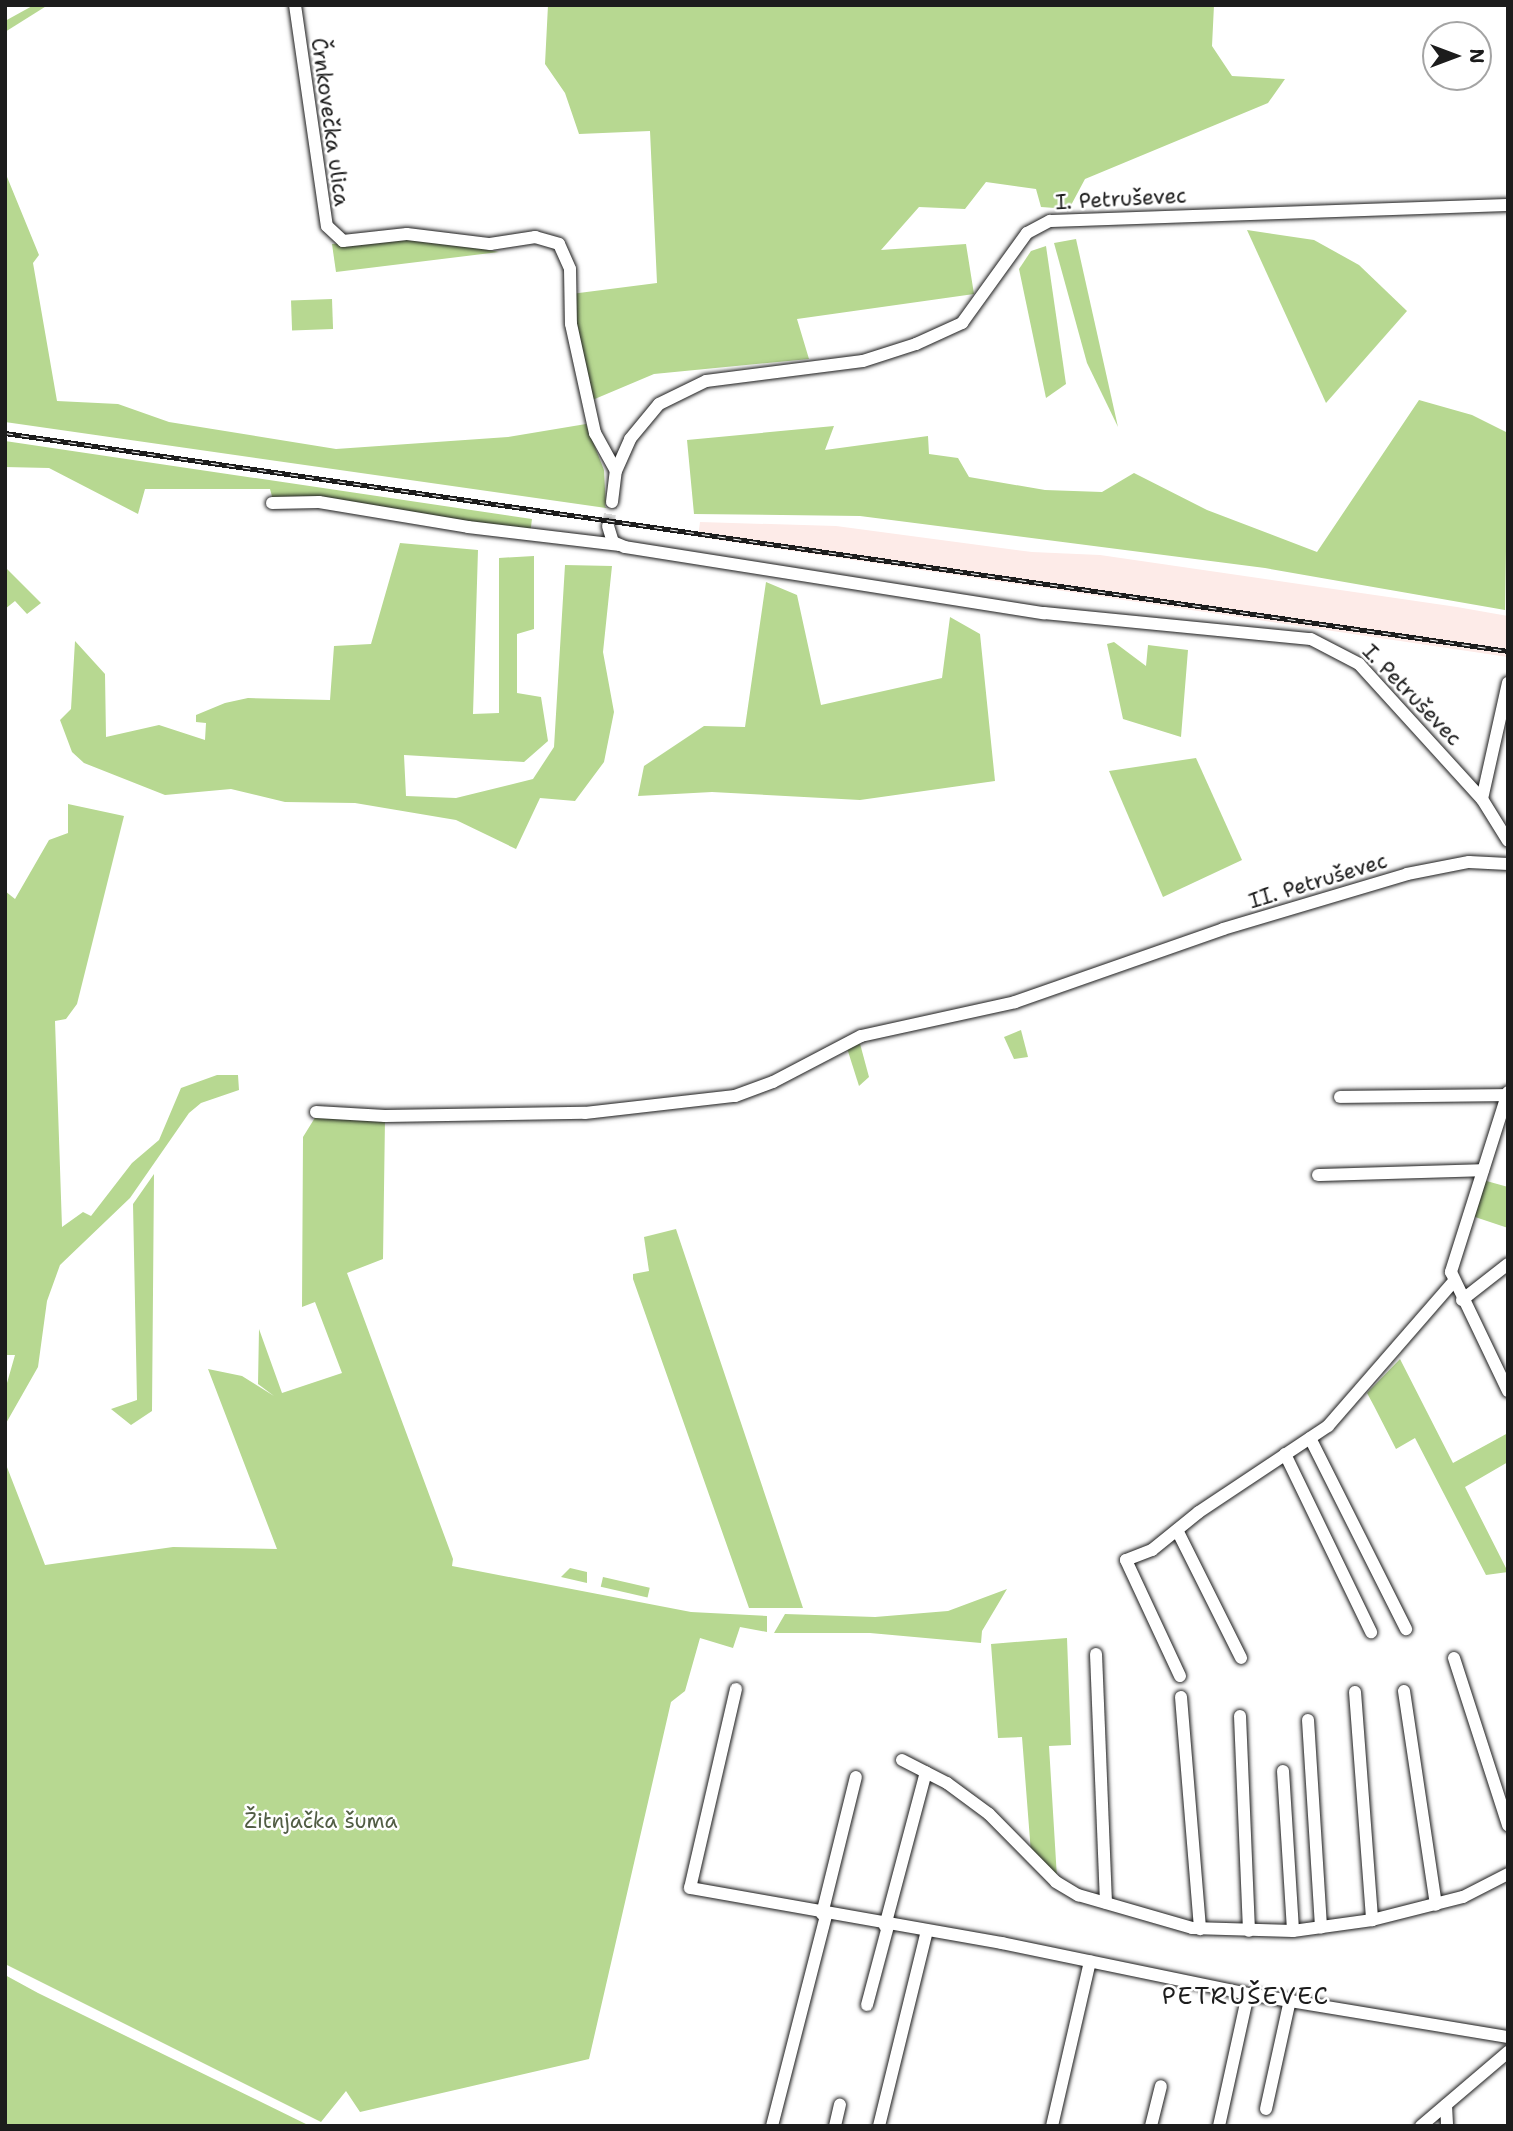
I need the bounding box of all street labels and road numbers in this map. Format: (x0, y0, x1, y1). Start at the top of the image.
street label: Črnkovečka ulica (306, 36, 354, 208)
street label: I. Petruševec (1055, 183, 1187, 215)
street label: I. Petruševec (1357, 639, 1467, 751)
street label: II. Petruševec (1246, 848, 1390, 914)

